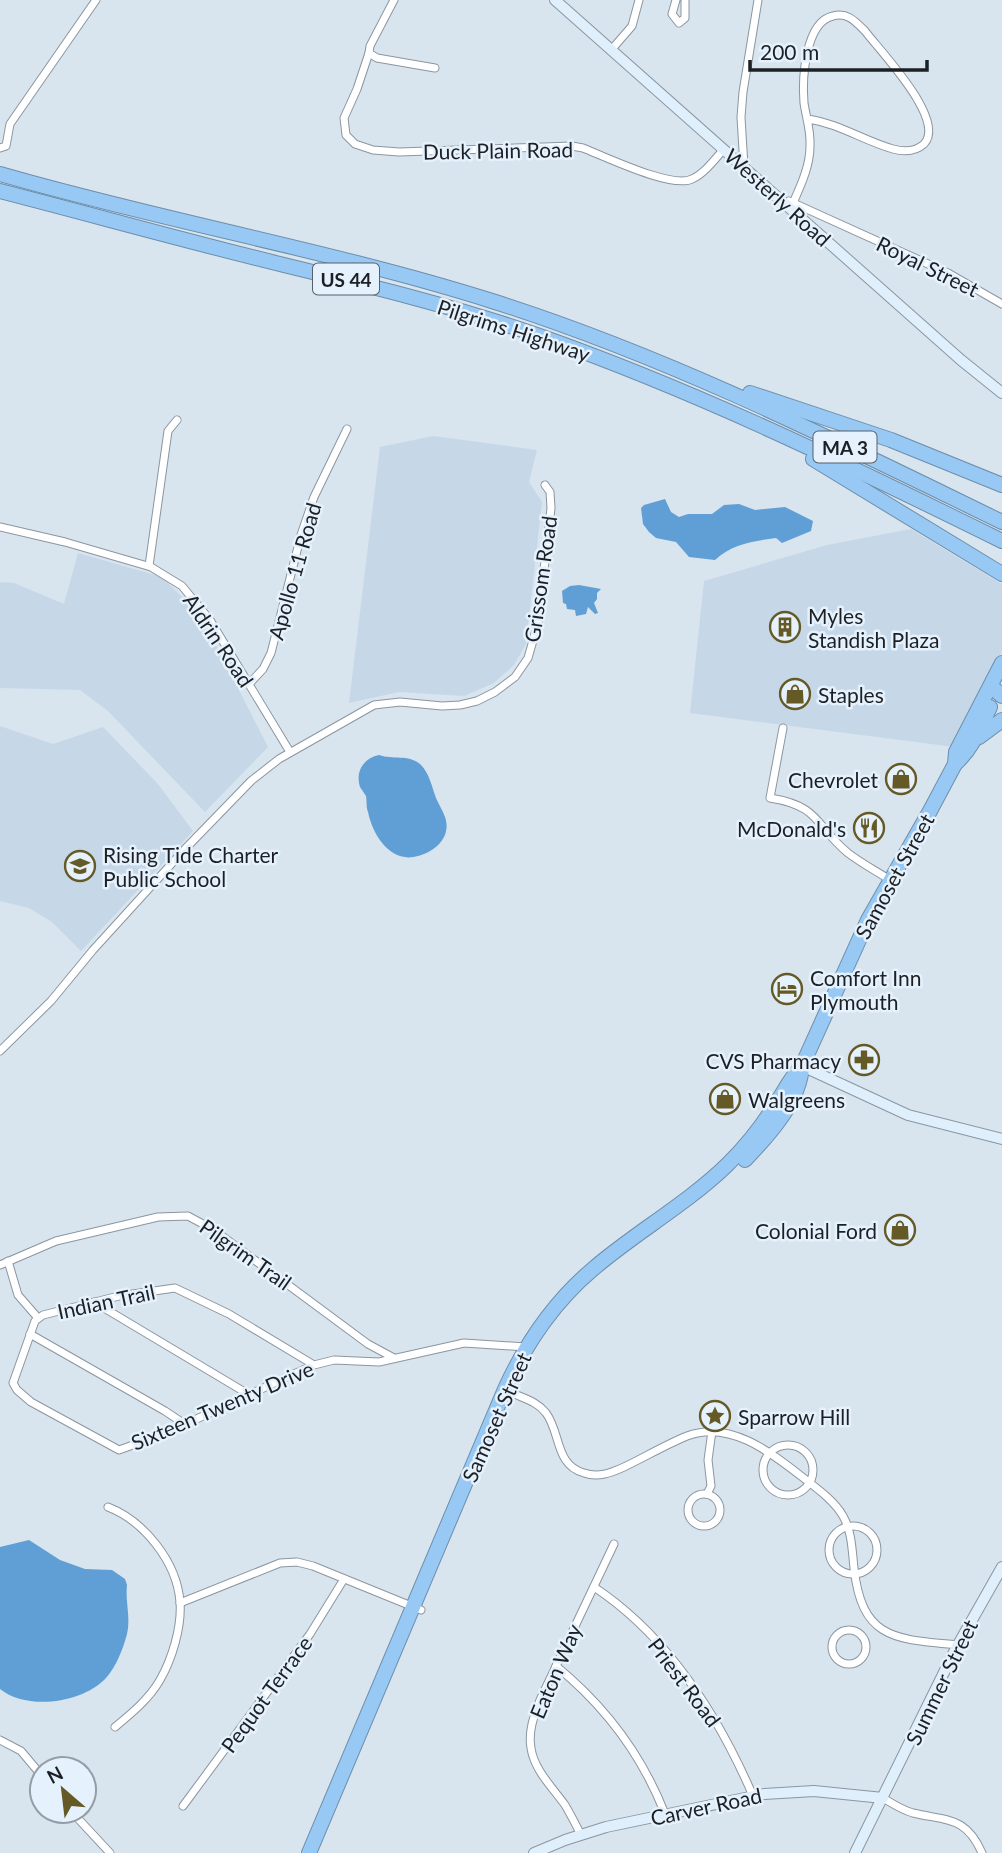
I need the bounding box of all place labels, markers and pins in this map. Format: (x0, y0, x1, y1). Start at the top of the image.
place label: Myles Standish Plaza (808, 603, 939, 652)
building icon: Myles Standish Plaza (768, 610, 802, 644)
shop icon: Staples (778, 677, 812, 711)
place label: Staples (818, 682, 884, 707)
shop icon: Chevrolet (884, 762, 918, 796)
place label: Chevrolet (788, 767, 878, 792)
restaurant icon: McDonald's (852, 811, 886, 845)
place label: McDonald's (737, 816, 846, 841)
place label: Rising Tide Charter Public School (103, 842, 279, 891)
school or university icon: Rising Tide Charter Public School (63, 849, 97, 883)
place label: Comfort Inn Plymouth (810, 965, 921, 1014)
hotel icon: Comfort Inn Plymouth (770, 972, 804, 1006)
pharmacy icon: CVS Pharmacy (847, 1043, 881, 1077)
place label: CVS Pharmacy (705, 1048, 841, 1073)
shop icon: Walgreens (708, 1082, 742, 1116)
place label: Walgreens (748, 1087, 845, 1112)
shop icon: Colonial Ford (883, 1213, 917, 1247)
place label: Colonial Ford (755, 1218, 877, 1243)
place icon: Sparrow Hill (698, 1399, 732, 1433)
place label: Sparrow Hill (738, 1404, 850, 1429)

